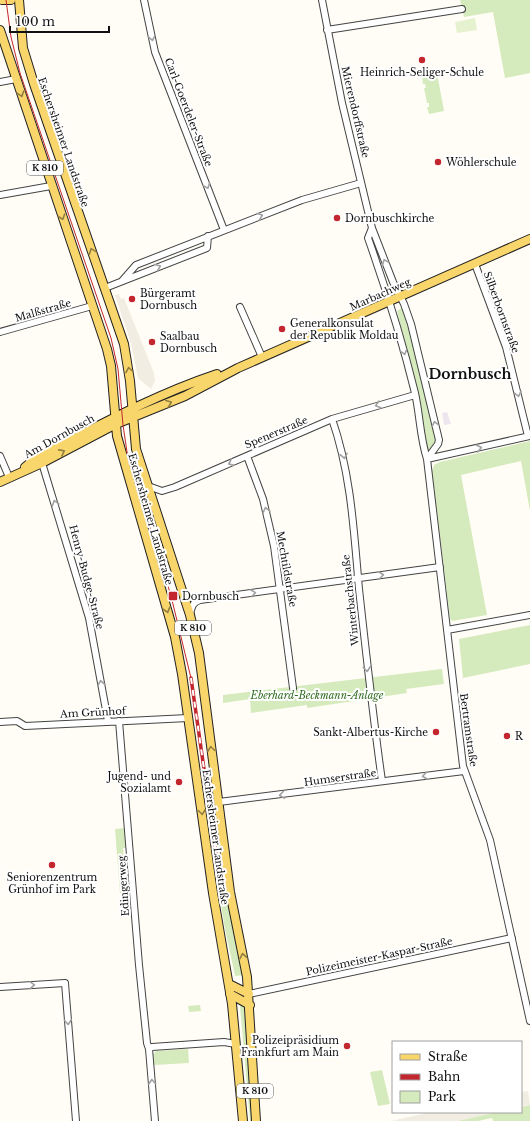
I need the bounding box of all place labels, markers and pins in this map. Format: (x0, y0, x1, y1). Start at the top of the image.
marker: Heinrich-Seliger-Schule (417, 55, 427, 65)
place label: Heinrich-Seliger-Schule (360, 66, 484, 79)
place label: Wöhlerschule (445, 156, 517, 169)
marker: Wöhlerschule (433, 157, 443, 167)
place label: Dornbuschkirche (345, 212, 435, 225)
marker: Dornbuschkirche (332, 213, 342, 223)
place label: Bürgeramt Dornbusch (140, 287, 197, 312)
marker: Bürgeramt Dornbusch (127, 294, 137, 304)
place label: Generalkonsulat der Republik Moldau (290, 317, 399, 342)
marker: Generalkonsulat der Republik Moldau (277, 324, 287, 334)
place label: Saalbau Dornbusch (160, 330, 217, 355)
marker: Saalbau Dornbusch (147, 337, 157, 347)
marker: Dornbusch (167, 590, 179, 602)
place label: Dornbusch (182, 590, 239, 603)
place label: Sankt-Albertus-Kirche (313, 726, 428, 739)
marker: Sankt-Albertus-Kirche (431, 727, 441, 737)
place label: R (515, 730, 524, 743)
marker: R (502, 731, 512, 741)
place label: Jugend- und Sozialamt (105, 770, 171, 795)
marker: Jugend- und Sozialamt (174, 777, 184, 787)
marker: Seniorenzentrum Grünhof im Park (47, 860, 57, 870)
place label: Seniorenzentrum Grünhof im Park (7, 871, 97, 896)
place label: Polizeipräsidium Frankfurt am Main (241, 1034, 339, 1059)
marker: Polizeipräsidium Frankfurt am Main (342, 1041, 352, 1051)

